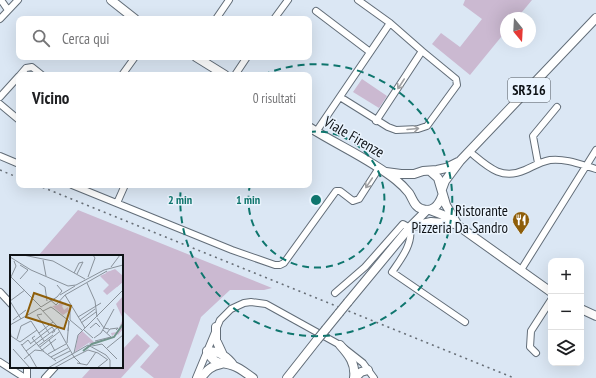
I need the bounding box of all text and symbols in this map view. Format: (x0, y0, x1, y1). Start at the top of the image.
north arrow (500, 12, 536, 48)
search box (16, 16, 312, 60)
icon: search (30, 27, 52, 49)
text: Cerca qui (62, 29, 110, 48)
one-way arrow (396, 78, 404, 90)
road number: SR316 (508, 78, 550, 102)
text: Vicino (32, 87, 69, 109)
text: 0 risultati (253, 90, 296, 107)
street label: Viale Firenze (320, 111, 388, 162)
one-way arrow (406, 126, 419, 133)
one-way arrow (365, 178, 373, 189)
text: 2 min (168, 192, 192, 207)
text: 1 min (236, 192, 260, 207)
centre of rings (309, 193, 323, 207)
place label: Ristorante Pizzeria Da Sandro (411, 201, 508, 237)
restaurant icon: Ristorante Pizzeria Da Sandro (511, 210, 531, 235)
inset map (10, 255, 123, 368)
map controls (548, 258, 584, 366)
button: + (548, 258, 584, 294)
button: − (548, 294, 584, 330)
button: layers (548, 330, 584, 366)

